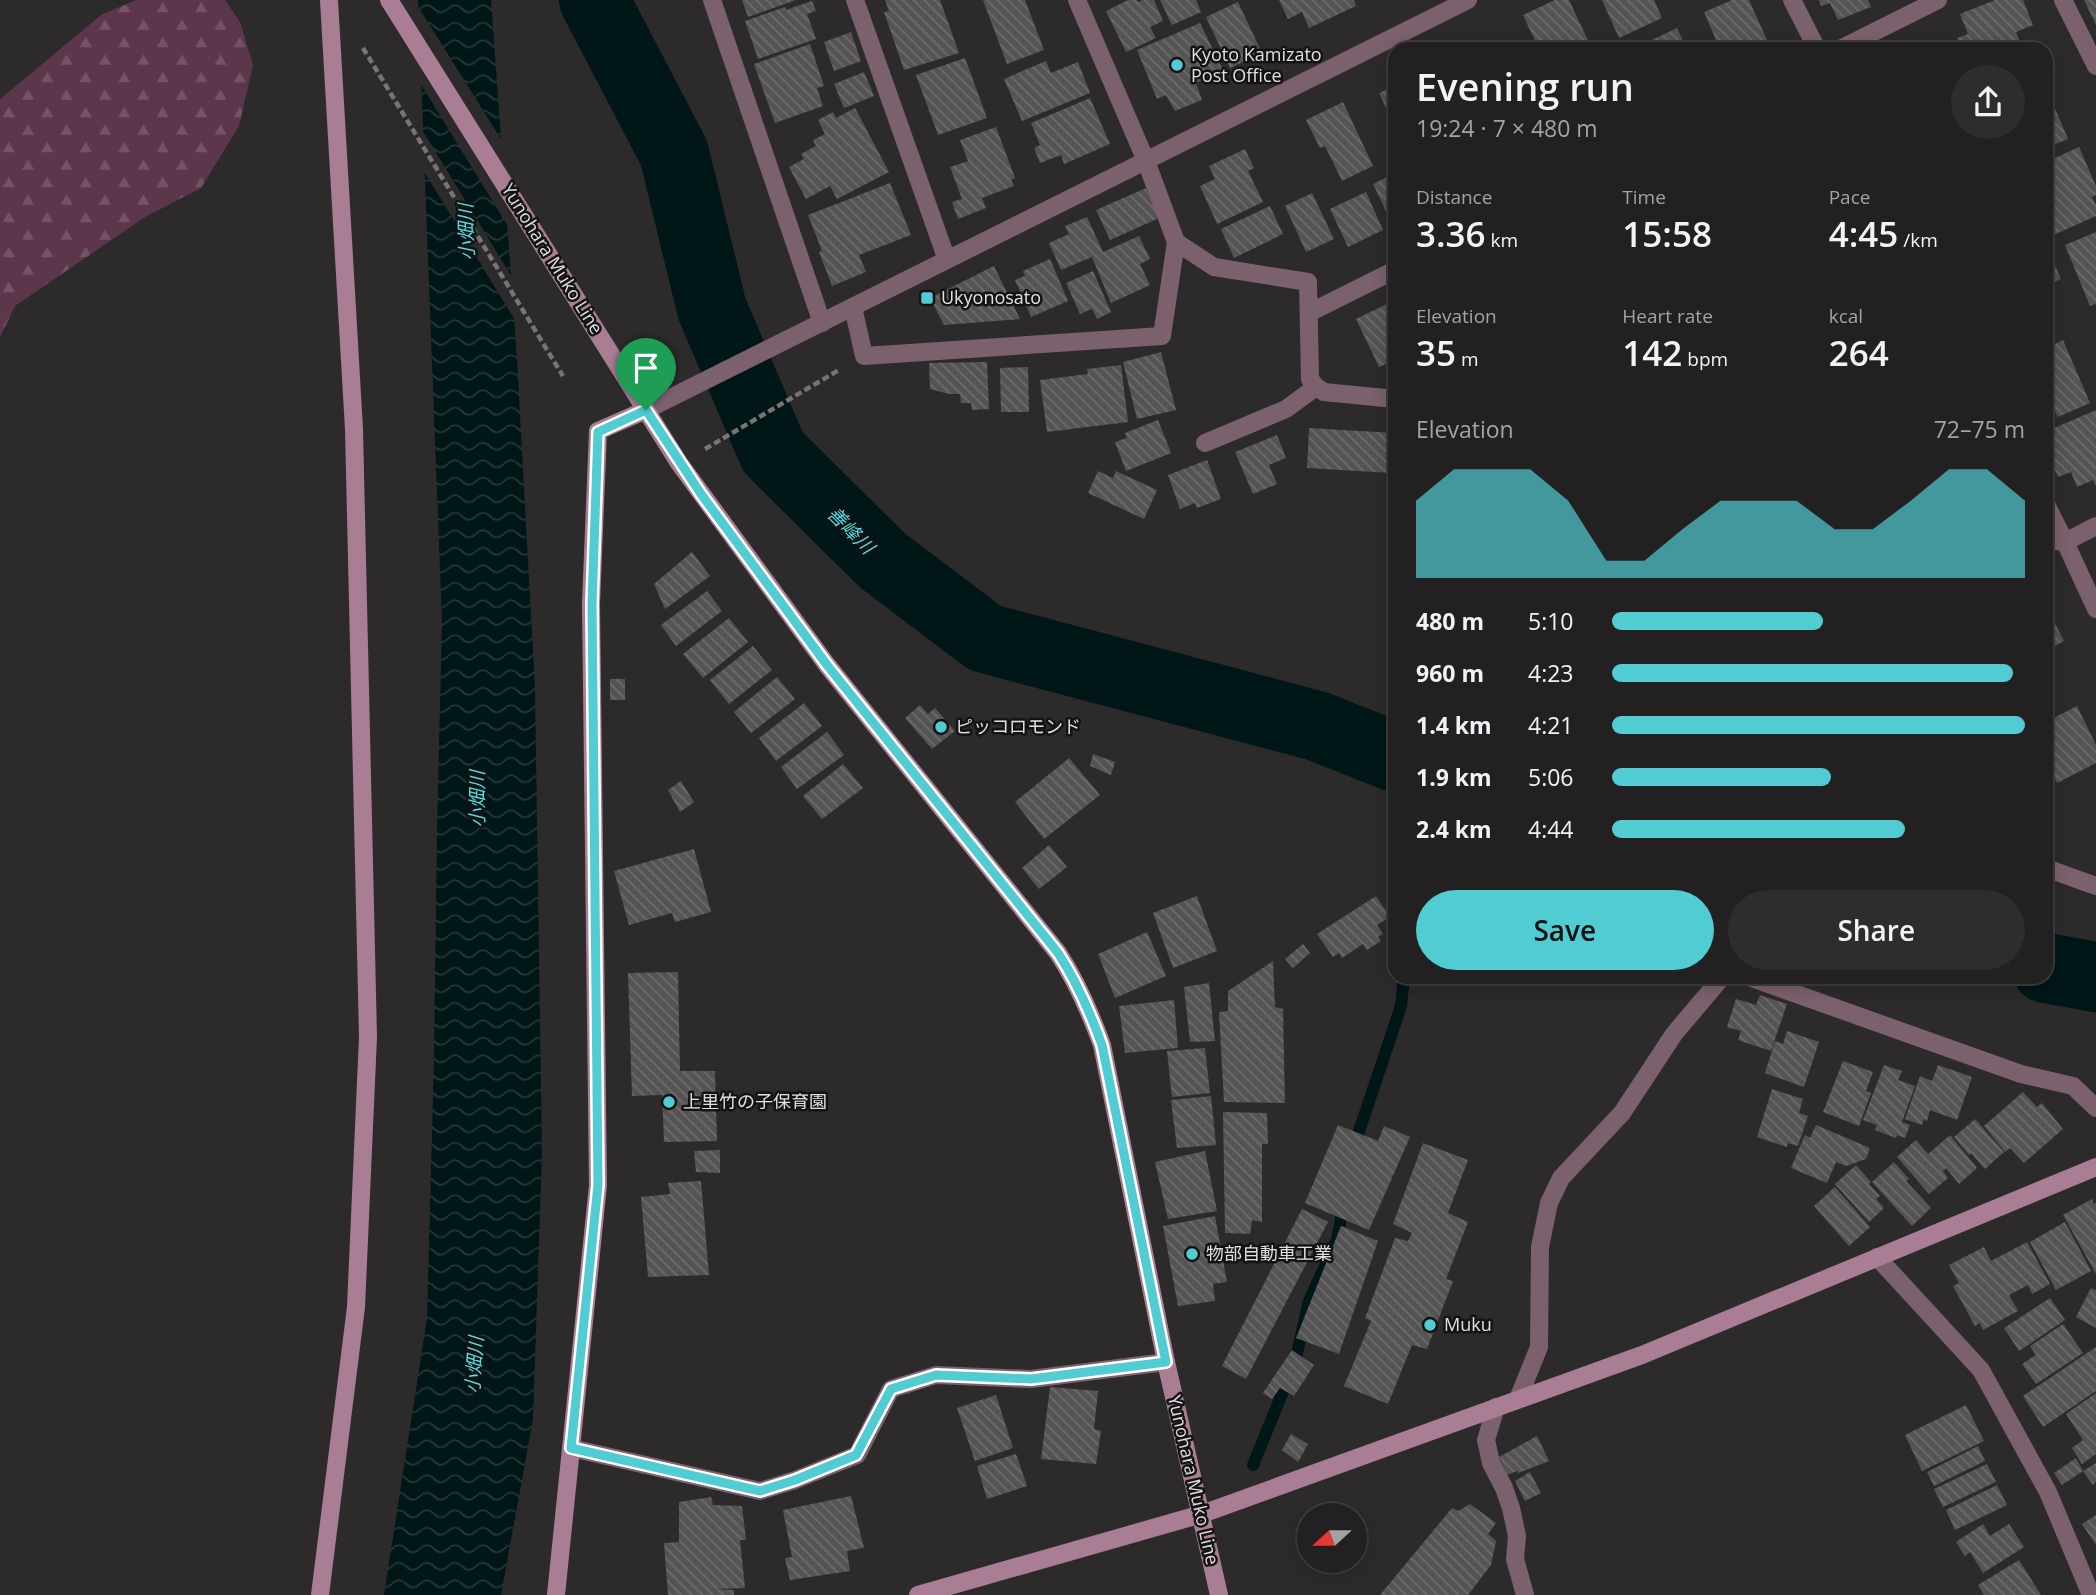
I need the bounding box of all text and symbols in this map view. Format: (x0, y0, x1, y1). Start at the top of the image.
place label: Kyoto Kamizato Post Office (1191, 42, 1322, 87)
marker: Kyoto Kamizato Post Office (1169, 57, 1185, 73)
text: Evening run (1416, 60, 1634, 112)
button: share (1951, 65, 2025, 139)
text: 19:24 · 7 × 480 m (1416, 112, 1598, 144)
street label: Yunohara Muko Line (497, 179, 609, 338)
text: Distance (1416, 184, 1492, 210)
text: Time (1622, 184, 1666, 210)
text: Pace (1829, 184, 1870, 210)
water label: 小畑川 (452, 201, 480, 261)
text: 3.36 (1416, 210, 1486, 257)
text: 15:58 (1622, 210, 1712, 257)
text: 4:45 (1829, 210, 1898, 257)
text: km (1486, 227, 1518, 253)
text: /km (1898, 227, 1938, 253)
place label: Ukyonosato (941, 285, 1041, 309)
marker: Ukyonosato (919, 290, 935, 306)
text: Elevation (1416, 303, 1497, 329)
text: Heart rate (1622, 303, 1713, 329)
text: kcal (1829, 303, 1863, 329)
text: 35 (1416, 329, 1456, 376)
text: 142 (1622, 329, 1682, 376)
text: 264 (1829, 329, 1889, 376)
pin (616, 338, 676, 410)
text: m (1456, 346, 1479, 372)
text: bpm (1682, 346, 1728, 372)
icon: arrive (627, 349, 665, 387)
text: Elevation (1416, 413, 1514, 445)
text: 72–75 m (1934, 413, 2025, 445)
water label: 善峰川 (822, 501, 882, 561)
text: 480 m (1416, 605, 1484, 637)
text: 5:10 (1528, 605, 1574, 637)
text: 960 m (1416, 657, 1484, 689)
text: 4:23 (1528, 657, 1574, 689)
text: 1.4 km (1416, 709, 1492, 741)
text: 4:21 (1528, 709, 1574, 741)
place label: ピッコロモンド (955, 714, 1081, 738)
marker: ピッコロモンド (933, 719, 949, 735)
text: 1.9 km (1416, 761, 1492, 793)
text: 5:06 (1528, 761, 1574, 793)
water label: 小畑川 (464, 769, 490, 828)
text: 2.4 km (1416, 813, 1492, 845)
text: 4:44 (1528, 813, 1574, 845)
button: Save (1416, 890, 1714, 970)
button: Share (1728, 890, 2025, 970)
place label: 上里竹の子保育園 (683, 1089, 827, 1113)
marker: 上里竹の子保育園 (661, 1094, 677, 1110)
place label: 物部自動車工業 (1206, 1241, 1332, 1265)
marker: 物部自動車工業 (1184, 1246, 1200, 1262)
place label: Muku (1444, 1312, 1492, 1336)
marker: Muku (1422, 1317, 1438, 1333)
water label: 小畑川 (459, 1334, 489, 1394)
street label: Yunohara Muko Line (1163, 1393, 1225, 1567)
north arrow (1297, 1503, 1367, 1573)
map controls (1297, 1503, 1367, 1573)

